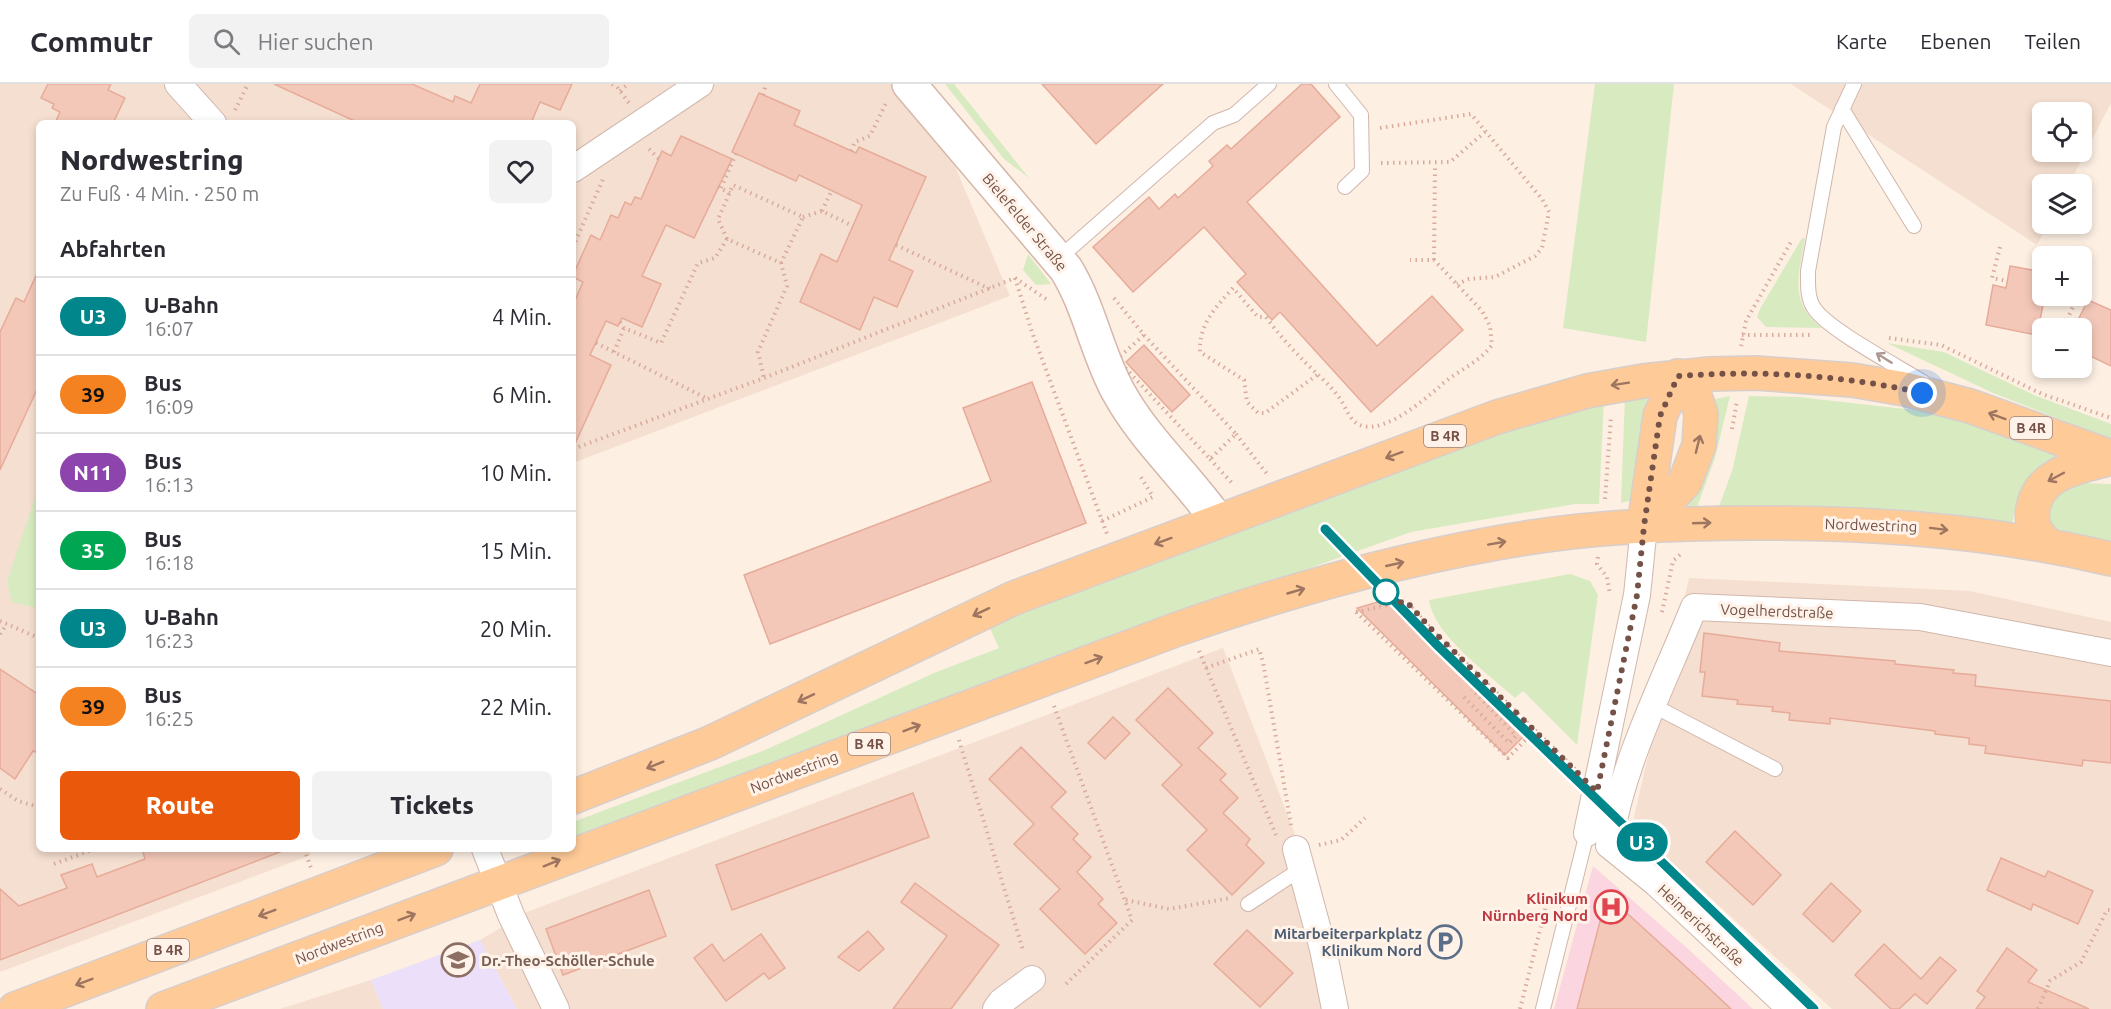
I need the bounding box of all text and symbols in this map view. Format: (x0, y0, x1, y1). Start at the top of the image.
search box (189, 14, 609, 68)
icon: search (210, 25, 243, 58)
text: Commutr (30, 26, 153, 57)
text: Hier suchen (258, 29, 374, 54)
text: Karte (1836, 29, 1887, 53)
text: Ebenen (1920, 29, 1992, 53)
text: Teilen (2025, 29, 2081, 53)
map controls (2032, 102, 2092, 378)
button: locate (2032, 102, 2092, 162)
button: heart (489, 140, 552, 203)
text: Nordwestring (60, 144, 244, 175)
street label: Bielefelder Straße (979, 170, 1071, 274)
button: layers (2032, 174, 2092, 234)
text: Zu Fuß · 4 Min. · 250 m (60, 182, 259, 205)
text: Abfahrten (60, 236, 166, 261)
button: + (2032, 246, 2092, 306)
text: U-Bahn (144, 292, 219, 317)
text: U3 (80, 304, 106, 328)
text: 4 Min. (492, 304, 552, 329)
text: 16:07 (144, 317, 194, 340)
button: − (2032, 318, 2092, 378)
one-way arrow (1876, 351, 1893, 363)
text: Bus (144, 370, 182, 395)
your location (1907, 378, 1937, 408)
one-way arrow (1611, 379, 1631, 390)
text: 39 (81, 382, 105, 406)
text: 6 Min. (492, 382, 552, 407)
text: 16:09 (144, 395, 194, 418)
one-way arrow (1988, 409, 2007, 420)
road number: B 4R (2010, 417, 2052, 439)
road number: B 4R (1424, 425, 1466, 447)
one-way arrow (1693, 435, 1705, 454)
text: Bus (144, 448, 182, 473)
one-way arrow (1386, 450, 1404, 461)
text: N11 (73, 460, 113, 484)
text: 10 Min. (480, 460, 552, 485)
one-way arrow (2048, 471, 2065, 483)
text: 16:13 (144, 473, 194, 496)
street label: Nordwestring (1824, 515, 1918, 535)
one-way arrow (1692, 518, 1712, 529)
one-way arrow (1928, 524, 1948, 535)
text: Bus (144, 526, 182, 551)
one-way arrow (1154, 537, 1173, 548)
one-way arrow (1487, 537, 1507, 548)
text: 35 (81, 538, 105, 562)
text: 15 Min. (480, 538, 552, 563)
text: 16:18 (144, 551, 194, 574)
one-way arrow (1385, 558, 1405, 569)
unlabelled marker (1373, 579, 1399, 605)
one-way arrow (1287, 585, 1306, 596)
street label: Vogelherdstraße (1720, 601, 1834, 621)
text: U-Bahn (144, 604, 219, 629)
one-way arrow (973, 607, 991, 618)
text: U3 (80, 616, 106, 640)
text: 20 Min. (480, 616, 552, 641)
text: 16:23 (144, 629, 194, 652)
one-way arrow (1084, 653, 1103, 664)
text: Bus (144, 682, 182, 707)
one-way arrow (798, 693, 816, 705)
text: 39 (81, 694, 105, 718)
text: 22 Min. (480, 694, 552, 719)
text: 16:25 (144, 707, 194, 730)
one-way arrow (902, 722, 920, 733)
road number: B 4R (848, 733, 890, 755)
street label: Nordwestring (748, 747, 840, 797)
one-way arrow (647, 760, 665, 771)
button: Route (60, 771, 300, 840)
button: Tickets (312, 771, 552, 840)
line badge: U3 (1615, 822, 1669, 861)
text: U3 (1629, 830, 1655, 854)
one-way arrow (542, 857, 561, 868)
street label: Heimerichstraße (1654, 881, 1748, 969)
hospital icon: Klinikum Nürnberg Nord (1593, 889, 1629, 925)
place label: Klinikum Nürnberg Nord (1482, 890, 1588, 924)
one-way arrow (258, 909, 276, 920)
one-way arrow (397, 911, 416, 922)
street label: Nordwestring (293, 918, 385, 968)
parking icon: Mitarbeiterparkplatz Klinikum Nord (1427, 924, 1463, 960)
place label: Mitarbeiterparkplatz Klinikum Nord (1274, 925, 1422, 959)
road number: B 4R (147, 939, 189, 961)
school or university icon: Dr.-Theo-Schöller-Schule (440, 942, 476, 978)
place label: Dr.-Theo-Schöller-Schule (481, 952, 655, 969)
one-way arrow (75, 977, 94, 988)

